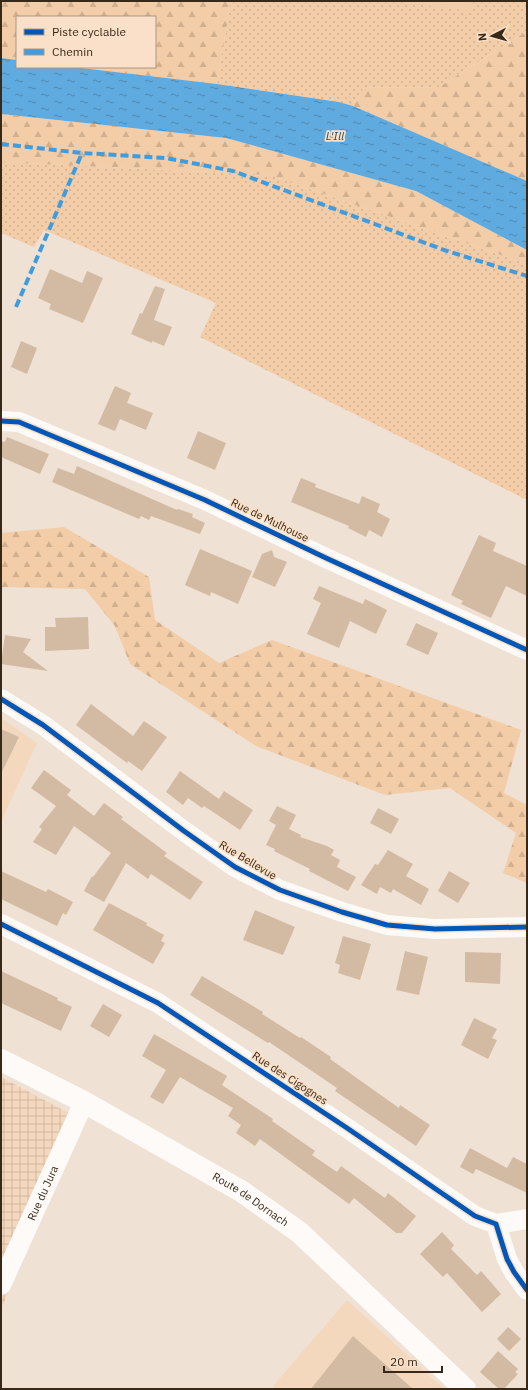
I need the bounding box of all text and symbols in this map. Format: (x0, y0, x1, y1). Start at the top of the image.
legend (16, 16, 156, 68)
north arrow (472, 16, 512, 56)
text: Piste cyclable (52, 24, 127, 39)
text: N (475, 32, 489, 42)
text: Chemin (52, 44, 93, 59)
water label: L'Ill (326, 128, 345, 143)
street label: Rue de Mulhouse (229, 495, 311, 545)
street label: Rue Bellevue (217, 837, 279, 883)
street label: Rue des Cigognes (250, 1048, 330, 1108)
street label: Rue du Jura (24, 1163, 61, 1223)
street label: Route de Dornach (210, 1169, 291, 1229)
scale bar (384, 1348, 442, 1374)
text: 20 m (390, 1354, 418, 1369)

